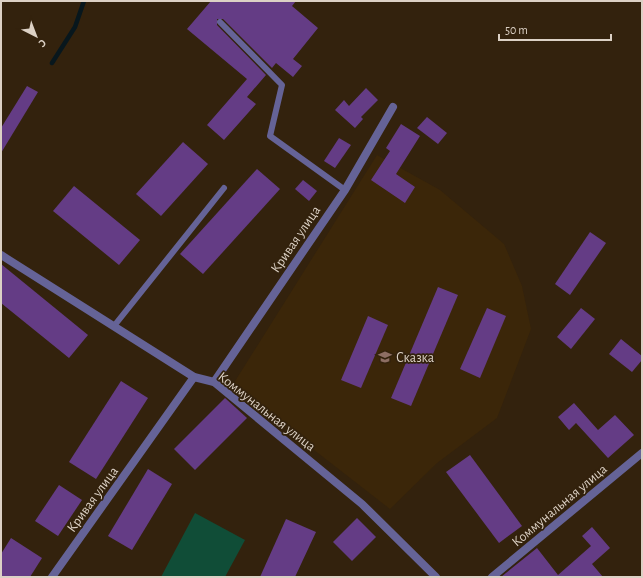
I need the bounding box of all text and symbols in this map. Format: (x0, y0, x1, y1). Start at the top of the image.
north arrow (16, 16, 56, 56)
scale bar (499, 16, 611, 42)
text: 50 m (505, 24, 528, 36)
text: С (36, 37, 48, 49)
street label: Кривая улица (268, 203, 324, 275)
school or university icon: Сказка (377, 349, 393, 365)
place label: Сказка (396, 351, 435, 365)
street label: Коммунальная улица (215, 370, 318, 454)
street label: Коммунальная улица (509, 462, 610, 549)
street label: Кривая улица (64, 464, 121, 535)

